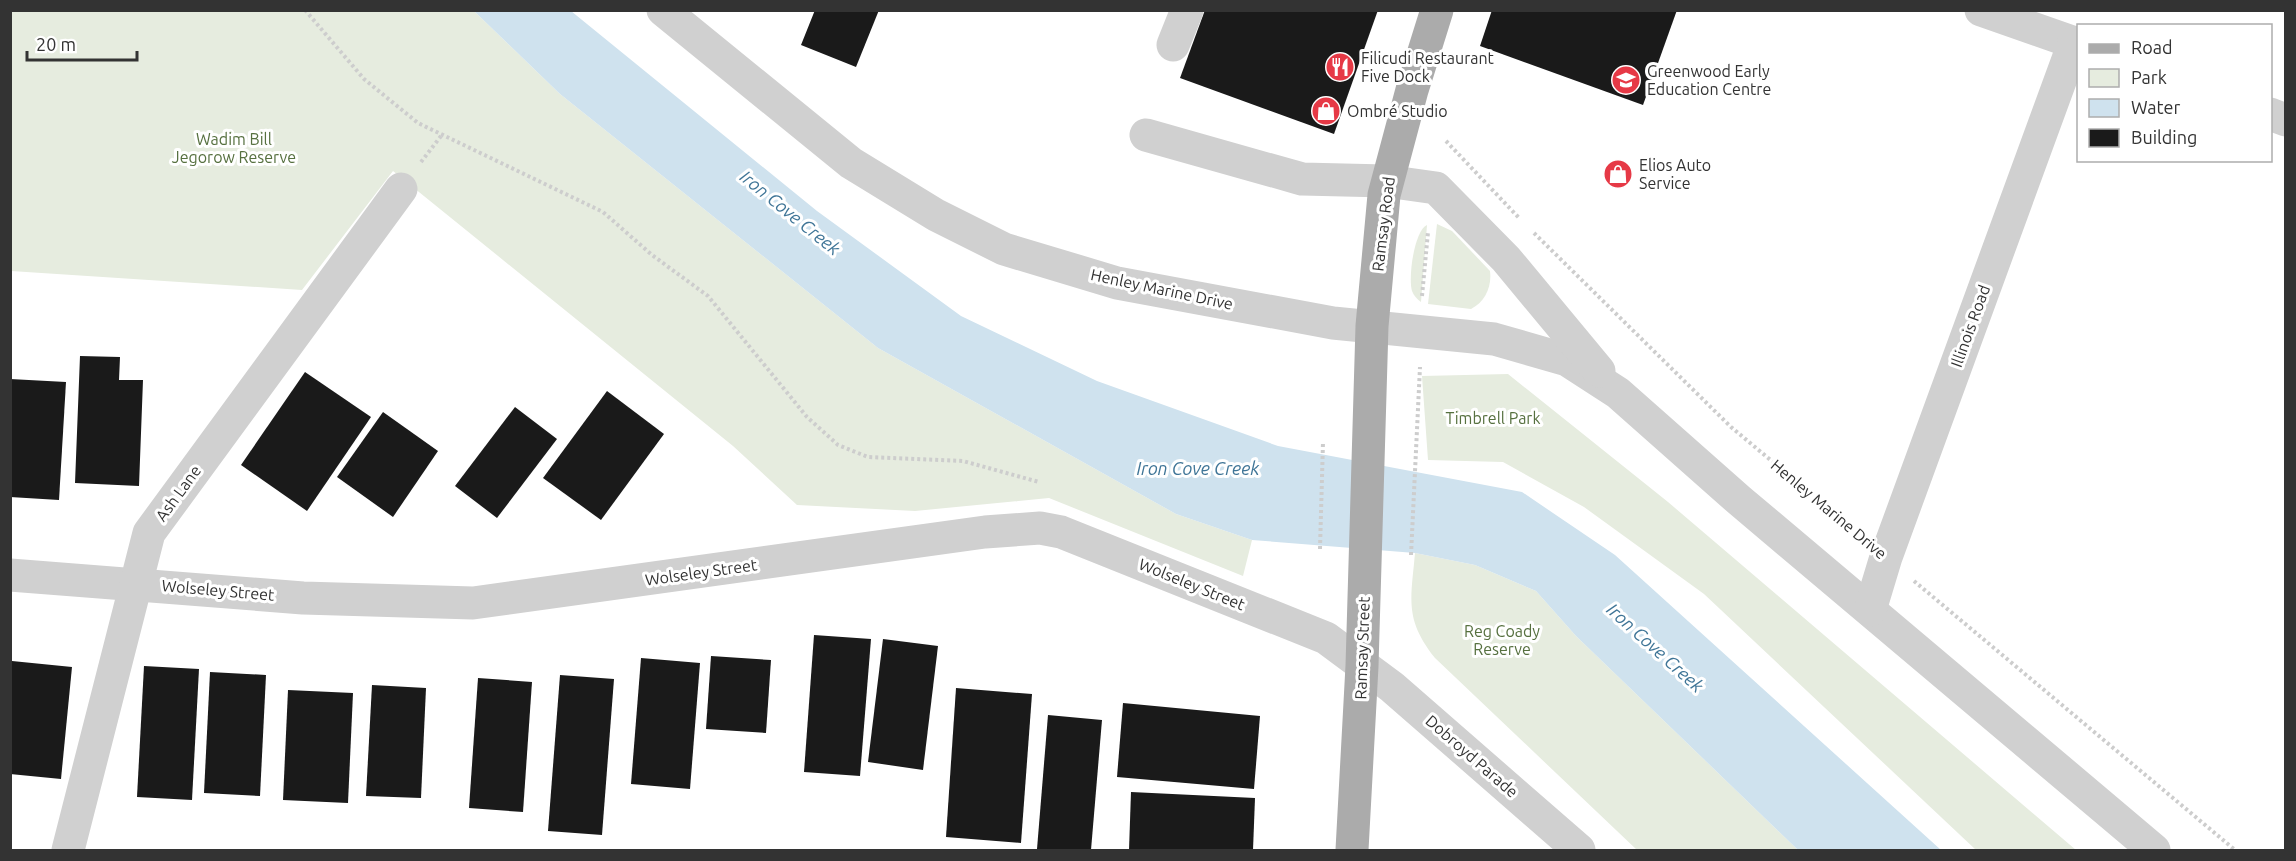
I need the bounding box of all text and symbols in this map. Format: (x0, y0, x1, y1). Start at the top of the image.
scale bar (27, 24, 136, 62)
legend (2077, 24, 2272, 162)
text: 20 m (36, 34, 76, 54)
text: Road (2131, 37, 2173, 57)
place label: Filicudi Restaurant Five Dock (1361, 49, 1495, 85)
restaurant icon: Filicudi Restaurant Five Dock (1324, 51, 1356, 83)
place label: Greenwood Early Education Centre (1647, 62, 1771, 98)
school or university icon: Greenwood Early Education Centre (1610, 64, 1642, 96)
text: Park (2131, 67, 2167, 87)
shop icon: Ombré Studio (1310, 95, 1342, 127)
text: Water (2131, 97, 2181, 117)
place label: Ombré Studio (1347, 102, 1448, 120)
text: Building (2131, 127, 2197, 147)
park label: Wadim Bill Jegorow Reserve (172, 130, 296, 166)
place label: Elios Auto Service (1639, 156, 1711, 192)
shop icon: Elios Auto Service (1602, 158, 1634, 190)
water label: Iron Cove Creek (737, 166, 845, 259)
street label: Ramsay Road (1368, 176, 1398, 272)
street label: Henley Marine Drive (1089, 265, 1235, 313)
street label: Illinois Road (1947, 282, 1993, 370)
park label: Timbrell Park (1445, 409, 1541, 427)
street label: Henley Marine Drive (1768, 455, 1890, 563)
water label: Iron Cove Creek (1136, 458, 1260, 478)
street label: Ash Lane (152, 462, 204, 524)
street label: Wolseley Street (1136, 554, 1248, 614)
street label: Wolseley Street (644, 555, 759, 589)
street label: Wolseley Street (161, 576, 276, 604)
street label: Ramsay Street (1351, 595, 1373, 700)
water label: Iron Cove Creek (1603, 599, 1709, 696)
park label: Reg Coady Reserve (1464, 622, 1540, 658)
street label: Dobroyd Parade (1422, 711, 1522, 801)

